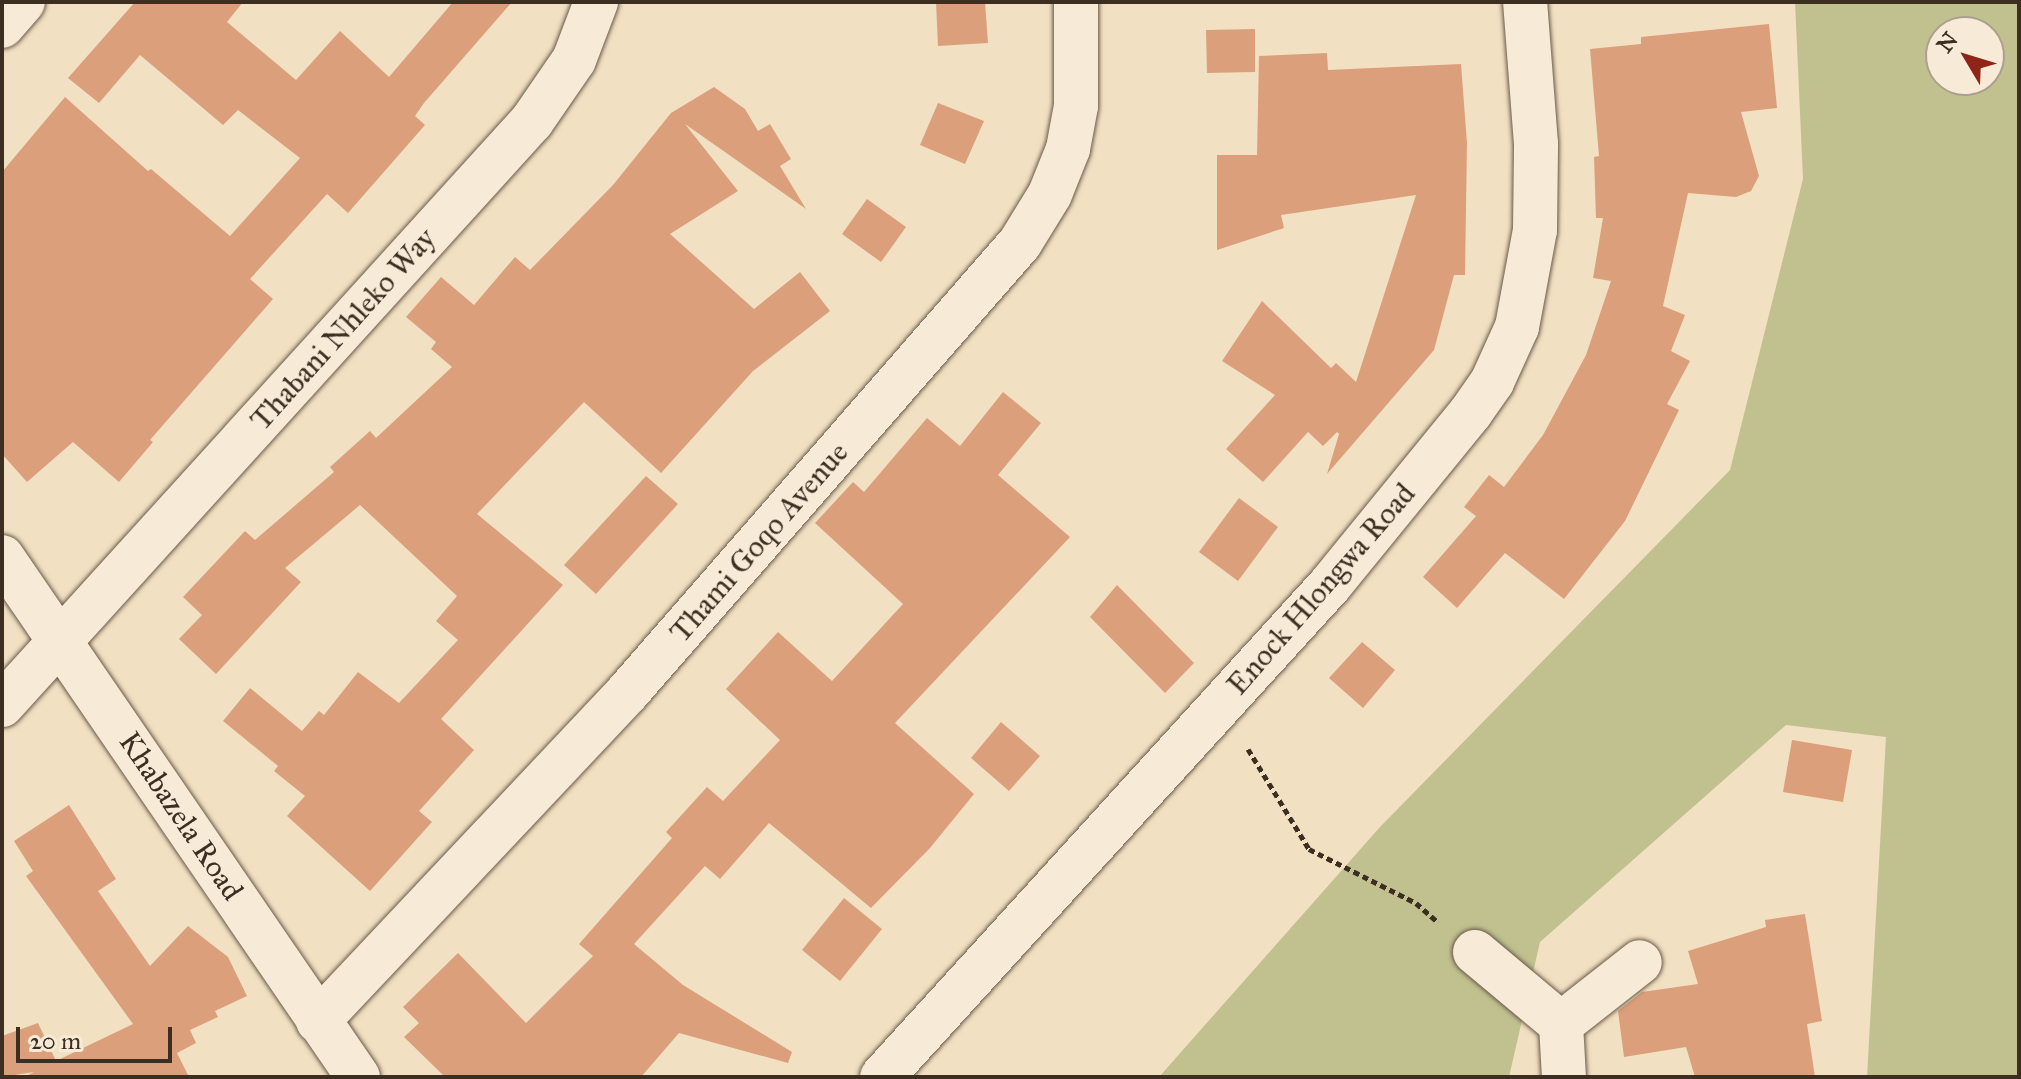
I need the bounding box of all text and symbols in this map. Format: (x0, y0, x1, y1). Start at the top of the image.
north arrow (1925, 16, 2005, 96)
text: N (1931, 26, 1964, 58)
street label: Thabani Nhleko Way (243, 221, 443, 437)
street label: Thami Goqo Avenue (662, 435, 856, 649)
street label: Enock Hlongwa Road (1219, 476, 1423, 702)
street label: Khabazela Road (111, 725, 251, 907)
scale bar (20, 1011, 176, 1061)
text: 20 m (30, 1026, 81, 1056)

